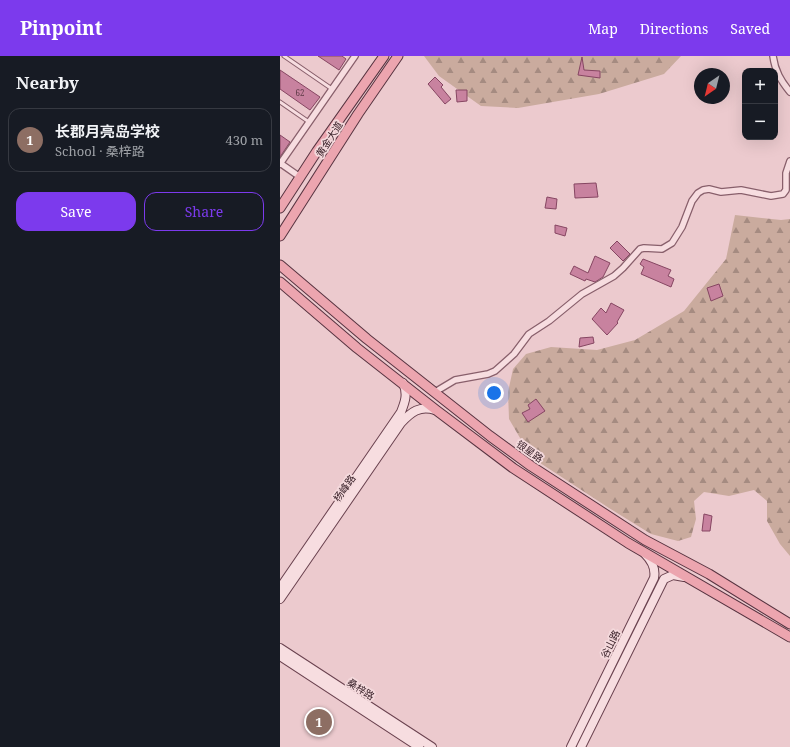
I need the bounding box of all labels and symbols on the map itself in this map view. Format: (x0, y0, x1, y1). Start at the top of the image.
north arrow (694, 68, 730, 104)
house number: 62 (296, 87, 304, 98)
street label: 黄金大道 (312, 118, 346, 160)
your location (484, 383, 504, 403)
street label: 银星路 (514, 437, 546, 465)
street label: 杨峰路 (330, 472, 358, 504)
street label: 谷山路 (597, 627, 623, 661)
street label: 桑梓路 (345, 675, 377, 703)
pin: 1 (306, 707, 332, 737)

